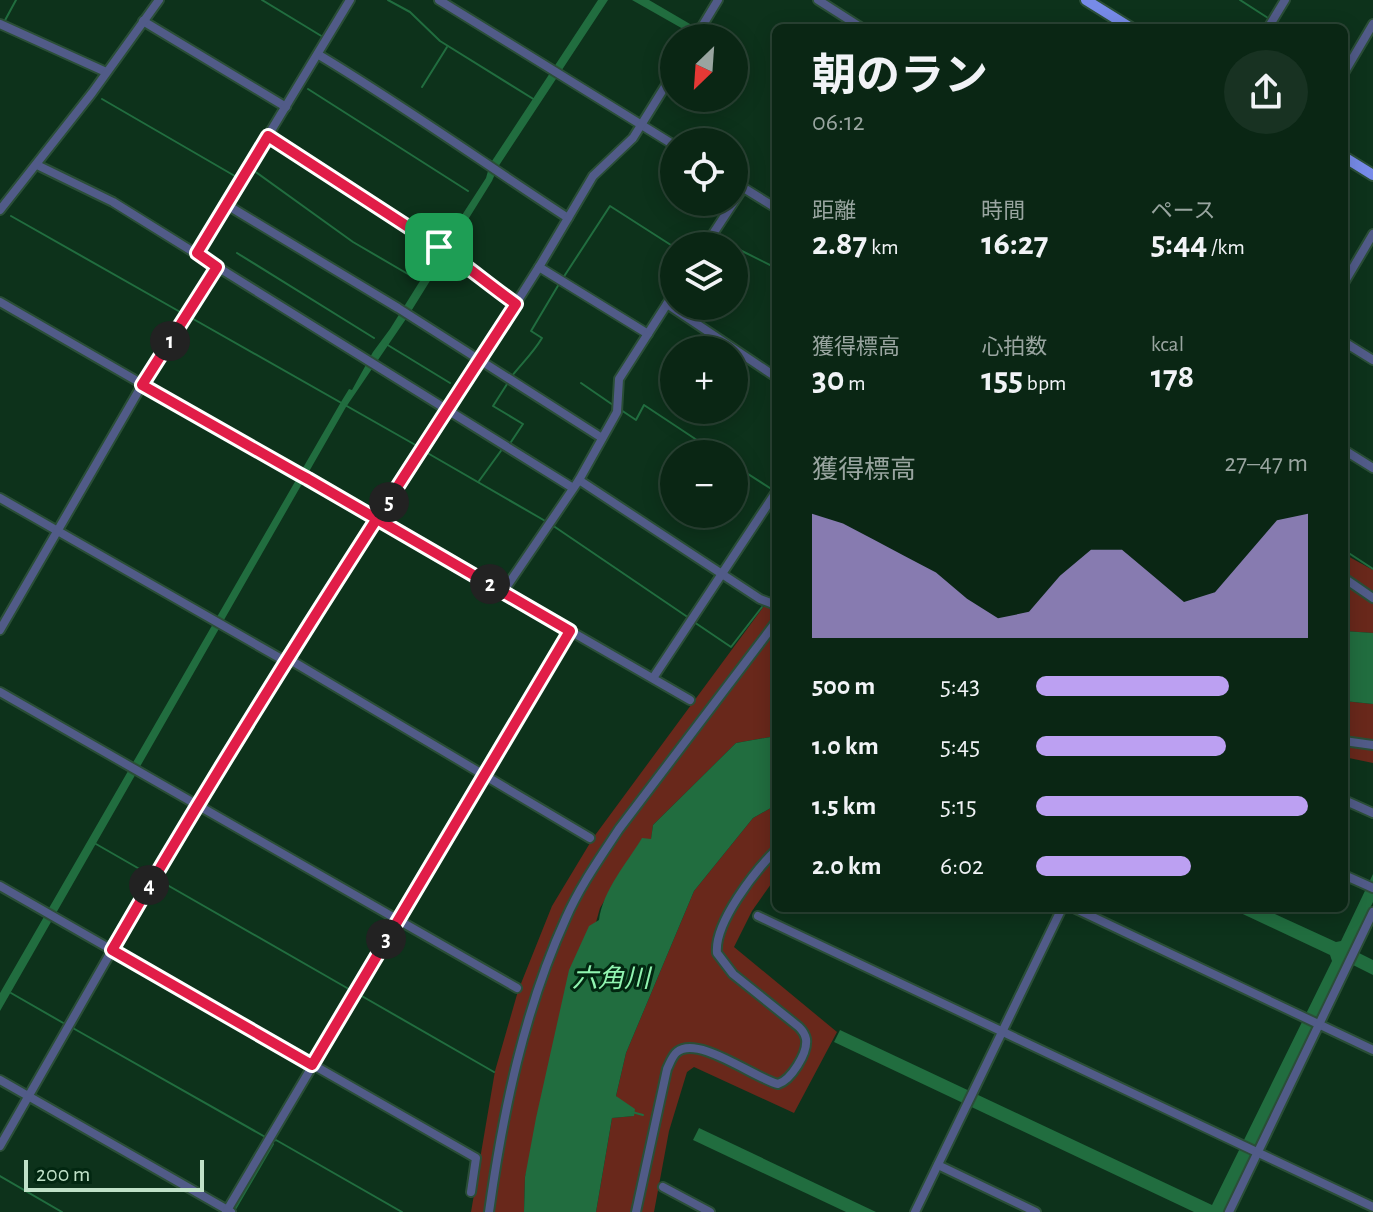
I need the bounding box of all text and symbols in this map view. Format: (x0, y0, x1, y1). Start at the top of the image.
north arrow (660, 24, 748, 112)
map controls (660, 24, 748, 528)
button: share (1224, 50, 1308, 134)
text: 朝のラン (812, 55, 988, 99)
text: 06:12 (812, 109, 865, 135)
button: locate (660, 128, 748, 216)
text: 距離 (812, 200, 856, 222)
text: 時間 (981, 200, 1025, 222)
text: ペース (1151, 200, 1216, 222)
pin (405, 213, 473, 281)
icon: arrive (417, 225, 461, 269)
text: 2.87 (812, 227, 867, 261)
text: 16:27 (981, 227, 1048, 261)
text: 5:44 (1151, 227, 1207, 261)
button: layers (660, 232, 748, 320)
text: km (867, 236, 899, 258)
text: /km (1207, 236, 1245, 258)
pin: 1 (150, 321, 190, 361)
text: 1 (166, 330, 174, 352)
text: kcal (1151, 333, 1184, 355)
button: + (660, 336, 748, 424)
text: 獲得標高 (812, 336, 900, 358)
text: 心拍数 (981, 336, 1047, 358)
text: 178 (1151, 360, 1194, 394)
text: 30 (812, 363, 844, 397)
text: 155 (981, 363, 1023, 397)
text: m (844, 372, 866, 394)
text: bpm (1023, 372, 1066, 394)
button: − (660, 440, 748, 528)
text: 27–47 m (1225, 450, 1308, 476)
text: 獲得標高 (812, 457, 916, 483)
pin: 5 (369, 482, 409, 522)
text: 5 (384, 491, 394, 513)
pin: 2 (470, 564, 510, 604)
text: 2 (485, 573, 495, 595)
text: 500 m (812, 673, 875, 699)
text: 5:43 (940, 673, 980, 699)
text: 1.0 km (812, 733, 879, 759)
text: 5:45 (940, 733, 980, 759)
text: 1.5 km (812, 793, 876, 819)
text: 5:15 (940, 793, 977, 819)
text: 2.0 km (812, 853, 882, 879)
text: 6:02 (940, 853, 984, 879)
pin: 4 (129, 865, 169, 905)
text: 4 (143, 874, 155, 896)
pin: 3 (366, 919, 406, 959)
text: 3 (381, 928, 391, 950)
water label: 六角川 (572, 965, 653, 992)
scale bar (24, 1156, 204, 1192)
text: 200 m (36, 1163, 90, 1185)

